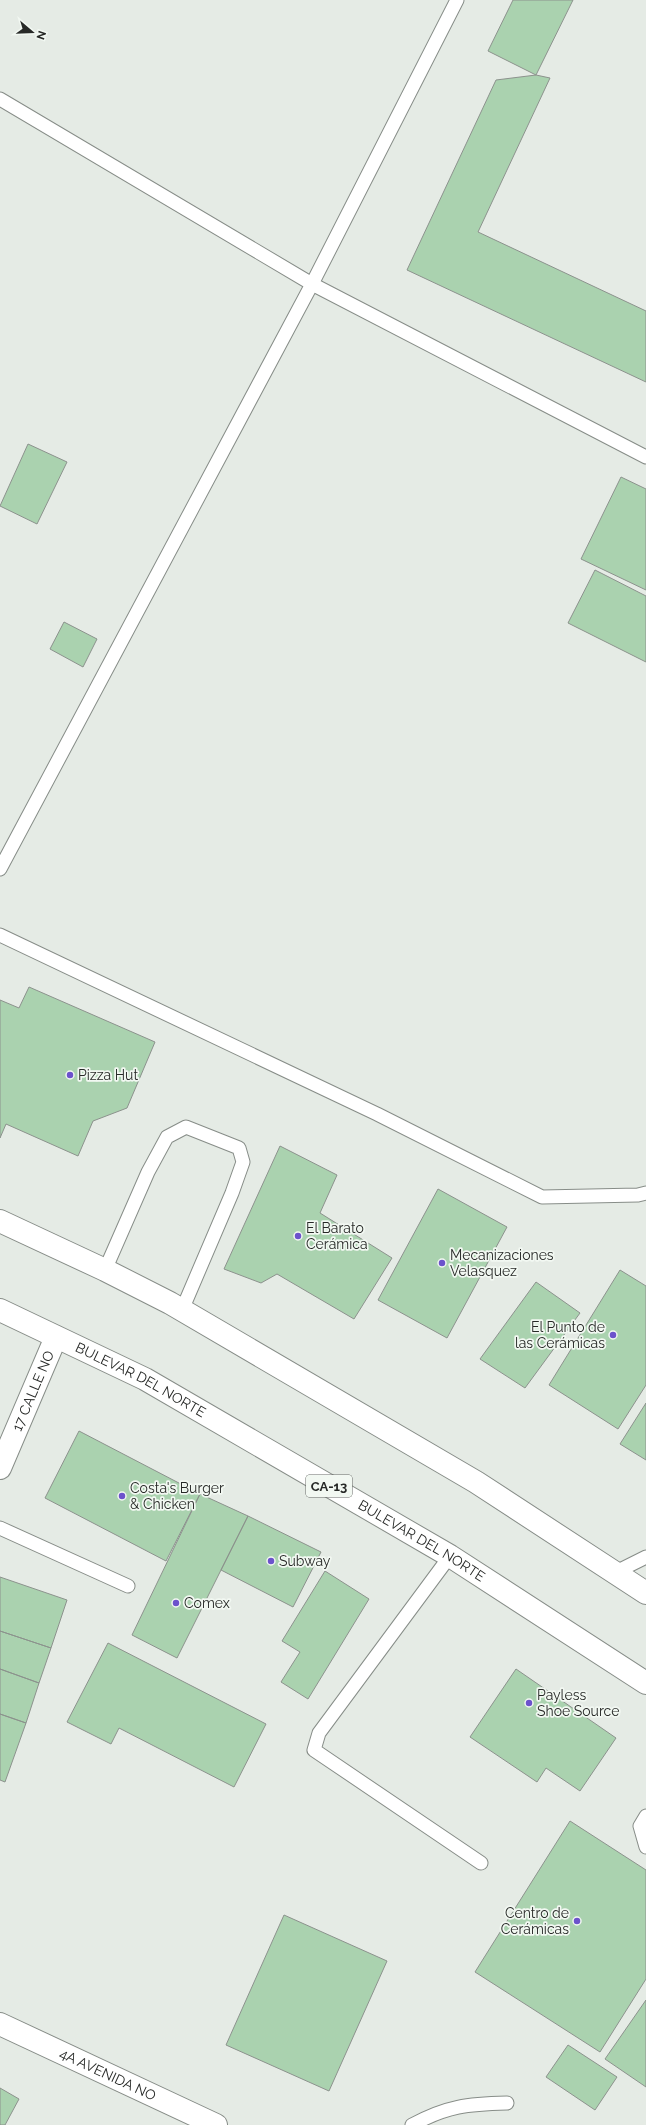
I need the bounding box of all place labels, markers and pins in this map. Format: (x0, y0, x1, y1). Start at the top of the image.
place label: Pizza Hut (78, 1067, 138, 1083)
marker: Pizza Hut (65, 1070, 75, 1080)
place label: El Barato Cerámica (306, 1220, 368, 1252)
marker: El Barato Cerámica (293, 1231, 303, 1241)
place label: Mecanizaciones Velasquez (450, 1247, 554, 1279)
marker: Mecanizaciones Velasquez (437, 1258, 447, 1268)
place label: El Punto de las Cerámicas (515, 1319, 605, 1351)
marker: El Punto de las Cerámicas (608, 1330, 618, 1340)
place label: Costa's Burger & Chicken (130, 1480, 224, 1512)
marker: Costa's Burger & Chicken (117, 1491, 127, 1501)
place label: Subway (279, 1553, 331, 1569)
marker: Subway (266, 1556, 276, 1566)
place label: Comex (184, 1595, 230, 1611)
marker: Comex (171, 1598, 181, 1608)
place label: Payless Shoe Source (537, 1687, 619, 1719)
marker: Payless Shoe Source (524, 1698, 534, 1708)
place label: Centro de Cerámicas (501, 1905, 569, 1937)
marker: Centro de Cerámicas (572, 1916, 582, 1926)

